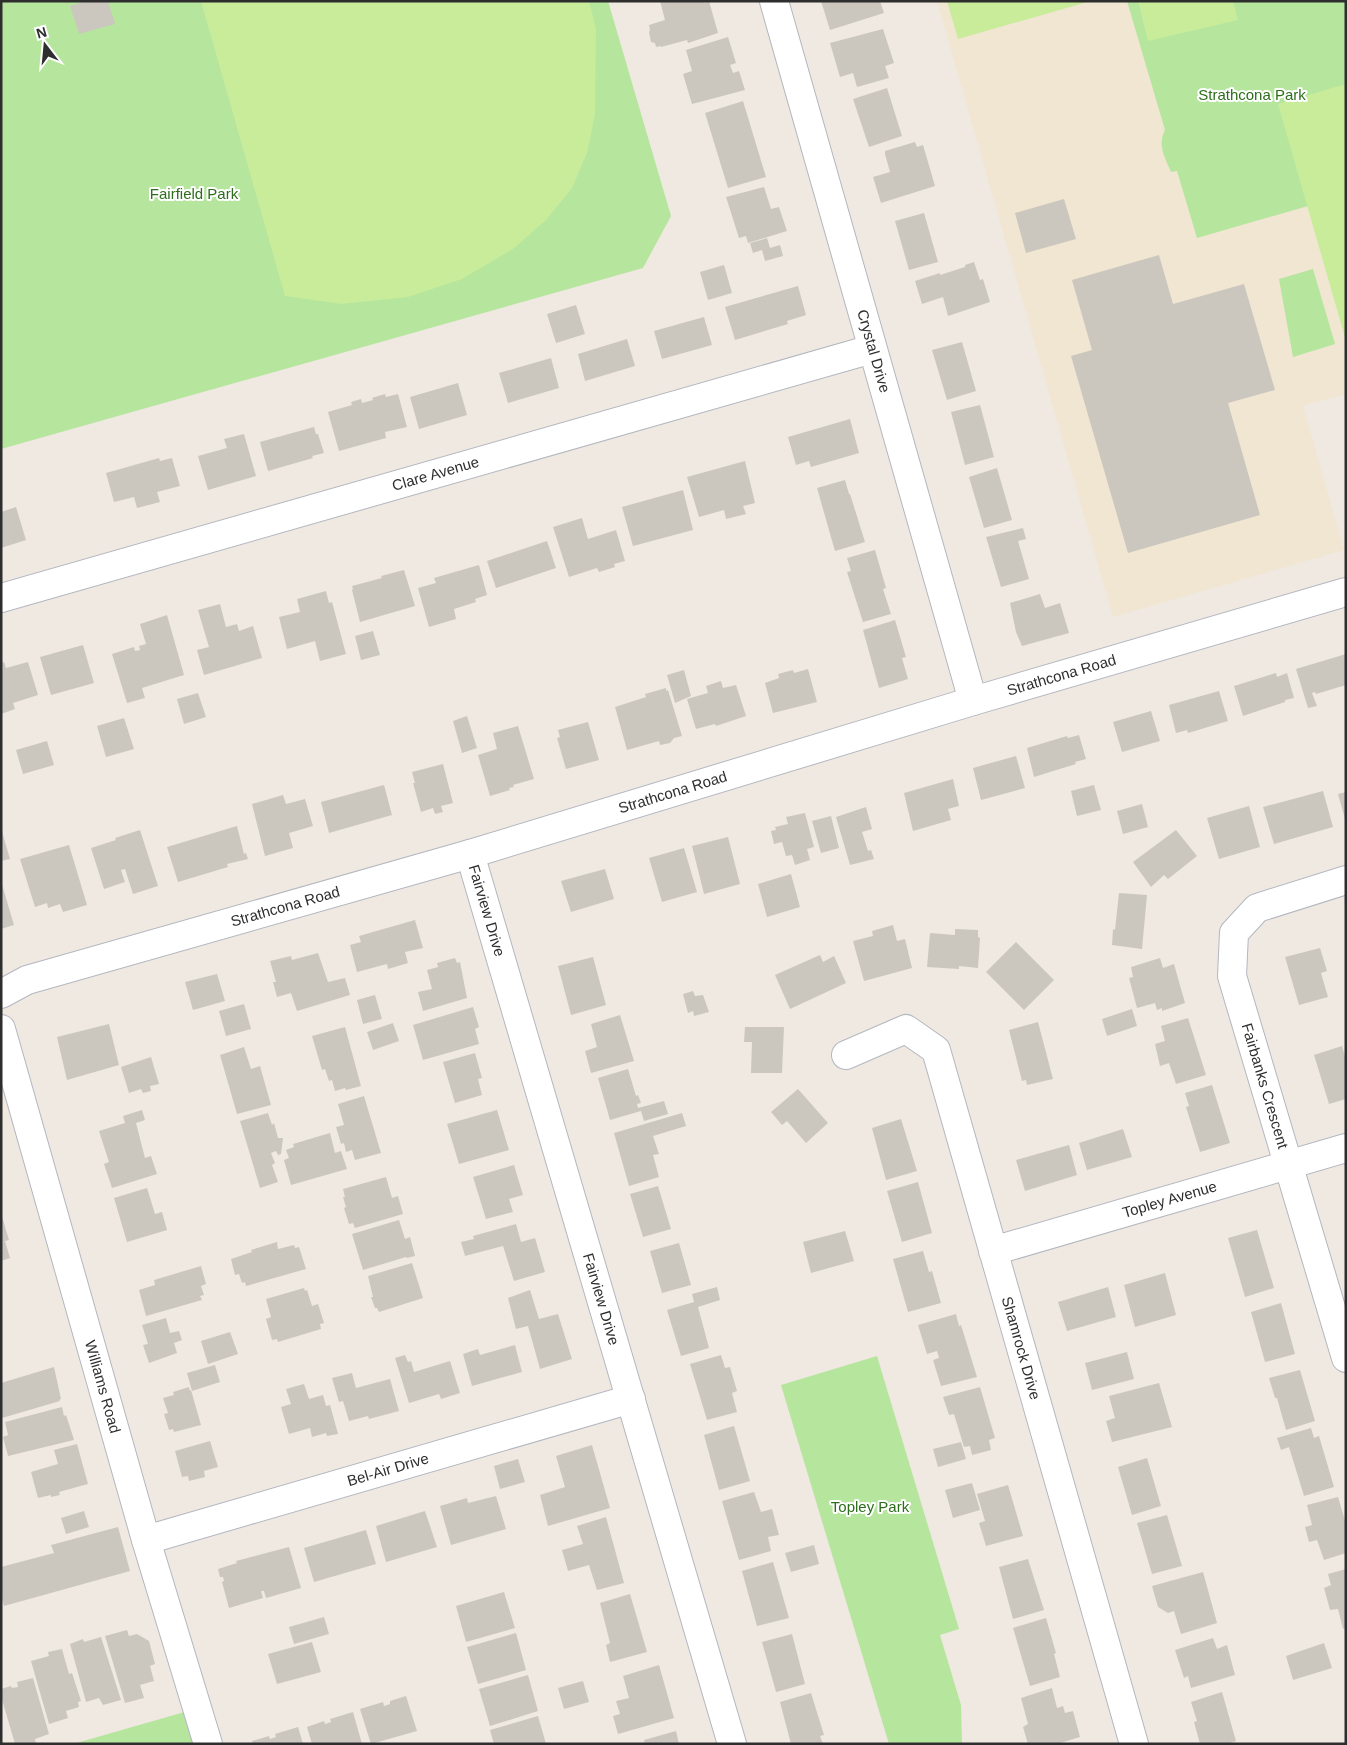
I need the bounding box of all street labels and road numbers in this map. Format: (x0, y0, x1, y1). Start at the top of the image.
street label: Crystal Drive (854, 307, 894, 395)
street label: Clare Avenue (390, 453, 481, 494)
street label: Strathcona Road (1005, 651, 1118, 699)
street label: Strathcona Road (616, 767, 729, 816)
street label: Fairview Drive (466, 862, 509, 958)
street label: Strathcona Road (229, 882, 342, 930)
street label: Fairbanks Crescent (1239, 1021, 1292, 1151)
street label: Topley Avenue (1120, 1177, 1219, 1221)
street label: Fairview Drive (580, 1251, 623, 1347)
street label: Shamrock Drive (999, 1294, 1044, 1402)
street label: Williams Road (82, 1338, 124, 1435)
street label: Bel-Air Drive (345, 1449, 431, 1489)

